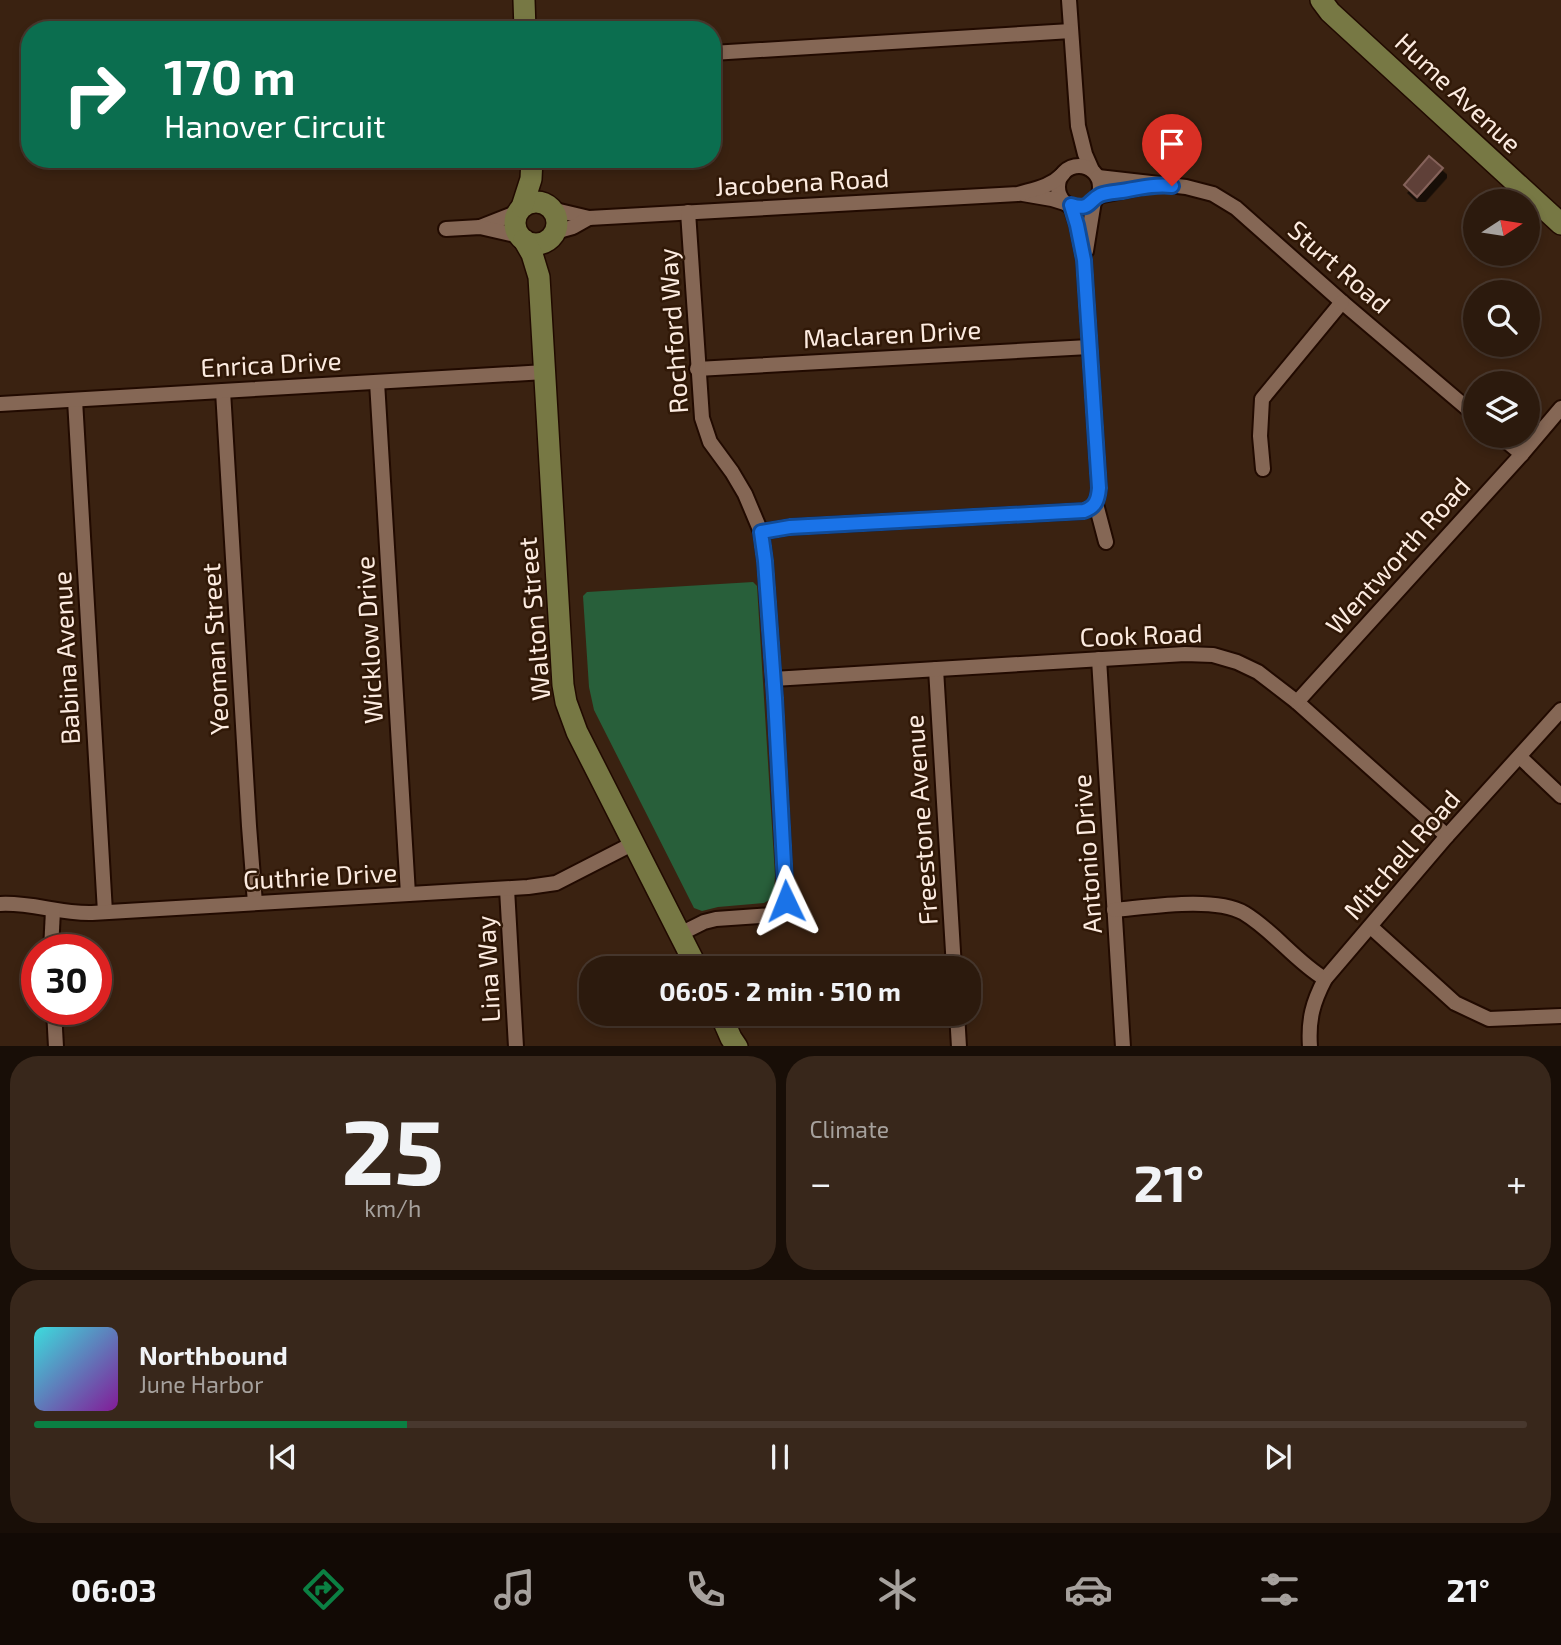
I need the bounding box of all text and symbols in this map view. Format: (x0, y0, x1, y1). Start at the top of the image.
street label: Hume Avenue (1389, 26, 1529, 158)
text: 170 m (164, 46, 296, 105)
icon: right (49, 49, 140, 140)
text: Hanover Circuit (164, 106, 385, 144)
pin (1142, 114, 1202, 186)
icon: arrive (1153, 125, 1191, 163)
street label: Jacobena Road (714, 161, 890, 201)
north arrow (1463, 189, 1540, 266)
map controls (1463, 189, 1540, 448)
street label: Sturt Road (1283, 213, 1397, 319)
street label: Rochford Way (651, 247, 693, 415)
button: search (1463, 280, 1540, 357)
street label: Maclaren Drive (802, 313, 982, 353)
street label: Enrica Drive (200, 344, 342, 382)
button: layers (1463, 371, 1540, 448)
street label: Wentworth Road (1318, 470, 1476, 640)
street label: Walton Street (510, 536, 556, 702)
street label: Wicklow Drive (348, 555, 388, 725)
street label: Yeoman Street (194, 562, 234, 736)
street label: Babina Avenue (45, 571, 85, 745)
street label: Cook Road (1079, 616, 1203, 652)
street label: Freestone Avenue (897, 714, 943, 926)
street label: Antonio Drive (1065, 773, 1107, 935)
street label: Mitchell Road (1336, 783, 1466, 925)
street label: Guthrie Drive (242, 855, 398, 895)
position arrow (749, 864, 823, 938)
street label: Lina Way (469, 915, 505, 1023)
speed limit sign: 30 (21, 934, 112, 1025)
text: 06:05 · 2 min · 510 m (659, 975, 901, 1006)
text: 25 (341, 1094, 444, 1203)
text: Climate (810, 1115, 889, 1143)
text: 21° (1134, 1150, 1204, 1212)
text: − (810, 1159, 832, 1205)
text: + (1506, 1159, 1527, 1205)
text: km/h (364, 1194, 421, 1222)
text: Northbound (139, 1339, 288, 1370)
text: June Harbor (139, 1370, 263, 1398)
icon: previous (264, 1438, 302, 1476)
icon: pause (761, 1438, 799, 1476)
icon: next (1259, 1438, 1297, 1476)
icon: directions (299, 1565, 348, 1614)
icon: music (490, 1565, 539, 1614)
icon: phone (681, 1565, 730, 1614)
icon: climate (873, 1565, 922, 1614)
icon: car (1064, 1565, 1113, 1614)
icon: filters (1255, 1565, 1304, 1614)
text: 06:03 (71, 1570, 157, 1608)
text: 21° (1446, 1570, 1490, 1608)

